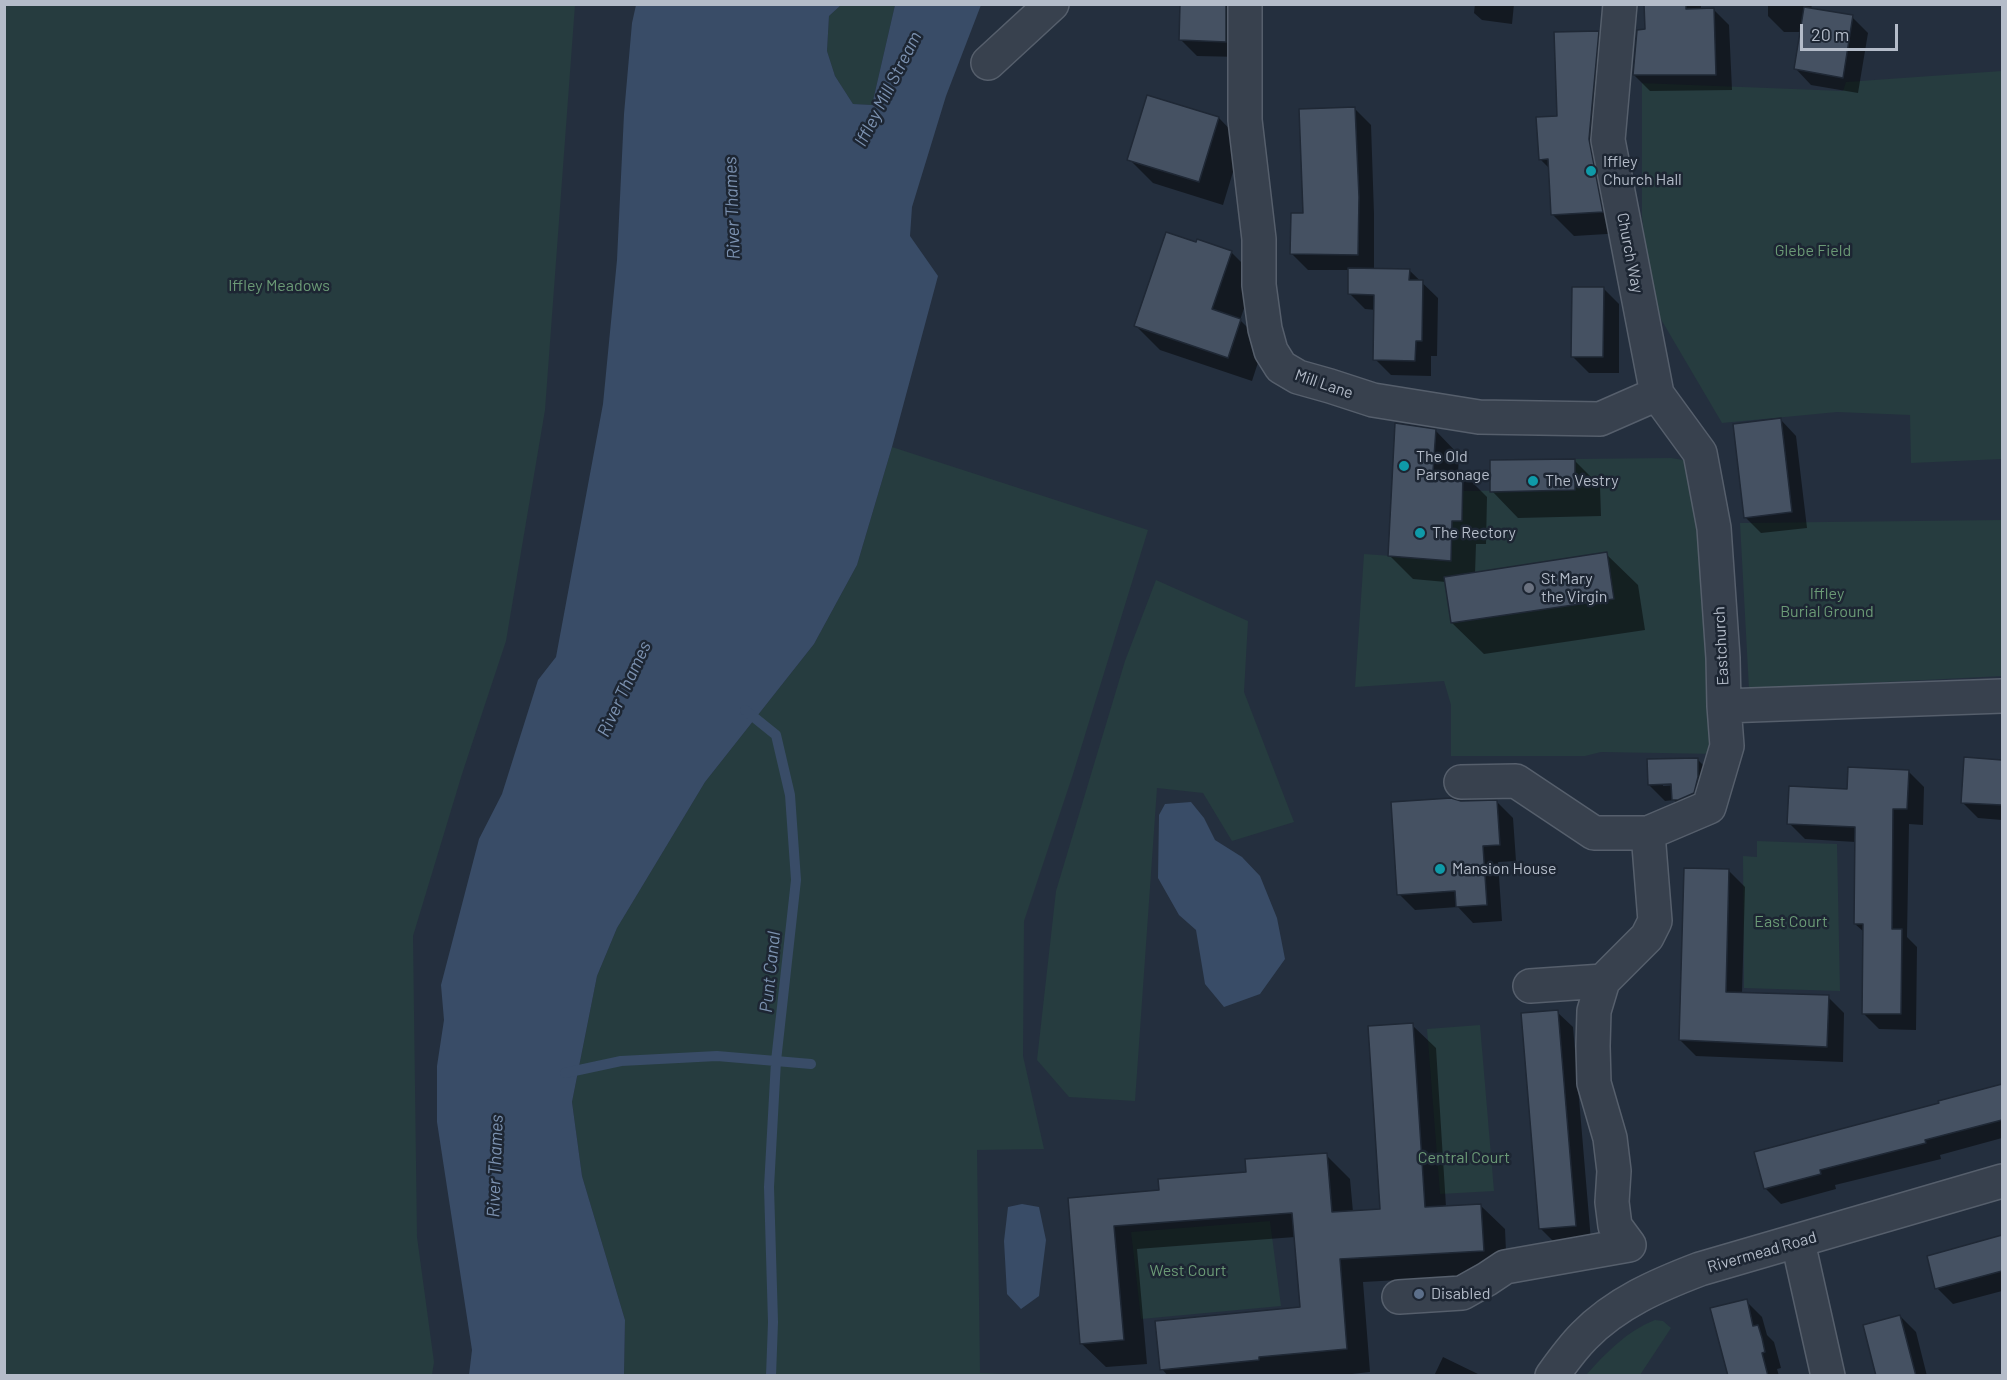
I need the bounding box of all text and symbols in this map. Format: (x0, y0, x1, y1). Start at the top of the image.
scale bar (1803, 12, 1900, 50)
text: 20 m (1811, 23, 1849, 45)
water label: Iffley Mill Stream (850, 28, 926, 150)
place label: Iffley Church Hall (1603, 152, 1682, 190)
water label: River Thames (719, 156, 745, 260)
marker: Iffley Church Hall (1584, 164, 1598, 178)
street label: Church Way (1613, 211, 1647, 295)
park label: Glebe Field (1775, 241, 1851, 261)
park label: Iffley Meadows (228, 276, 330, 296)
street label: Mill Lane (1292, 365, 1356, 403)
place label: The Old Parsonage (1416, 447, 1490, 485)
marker: The Old Parsonage (1397, 459, 1411, 473)
place label: The Vestry (1545, 471, 1619, 491)
marker: The Vestry (1526, 474, 1540, 488)
place label: The Rectory (1432, 523, 1516, 543)
marker: The Rectory (1413, 526, 1427, 540)
place label: St Mary the Virgin (1541, 569, 1607, 607)
marker: St Mary the Virgin (1522, 581, 1536, 595)
park label: Iffley Burial Ground (1780, 584, 1874, 622)
street label: Eastchurch (1709, 606, 1733, 686)
water label: River Thames (592, 638, 656, 740)
place label: Mansion House (1452, 859, 1557, 879)
marker: Mansion House (1433, 862, 1447, 876)
park label: East Court (1754, 912, 1828, 932)
water label: Punt Canal (755, 930, 785, 1014)
water label: River Thames (482, 1114, 508, 1218)
park label: Central Court (1418, 1148, 1510, 1168)
street label: Rivermead Road (1705, 1227, 1819, 1277)
park label: West Court (1149, 1261, 1227, 1281)
place label: Disabled (1431, 1284, 1491, 1304)
marker: Disabled (1412, 1287, 1426, 1301)

